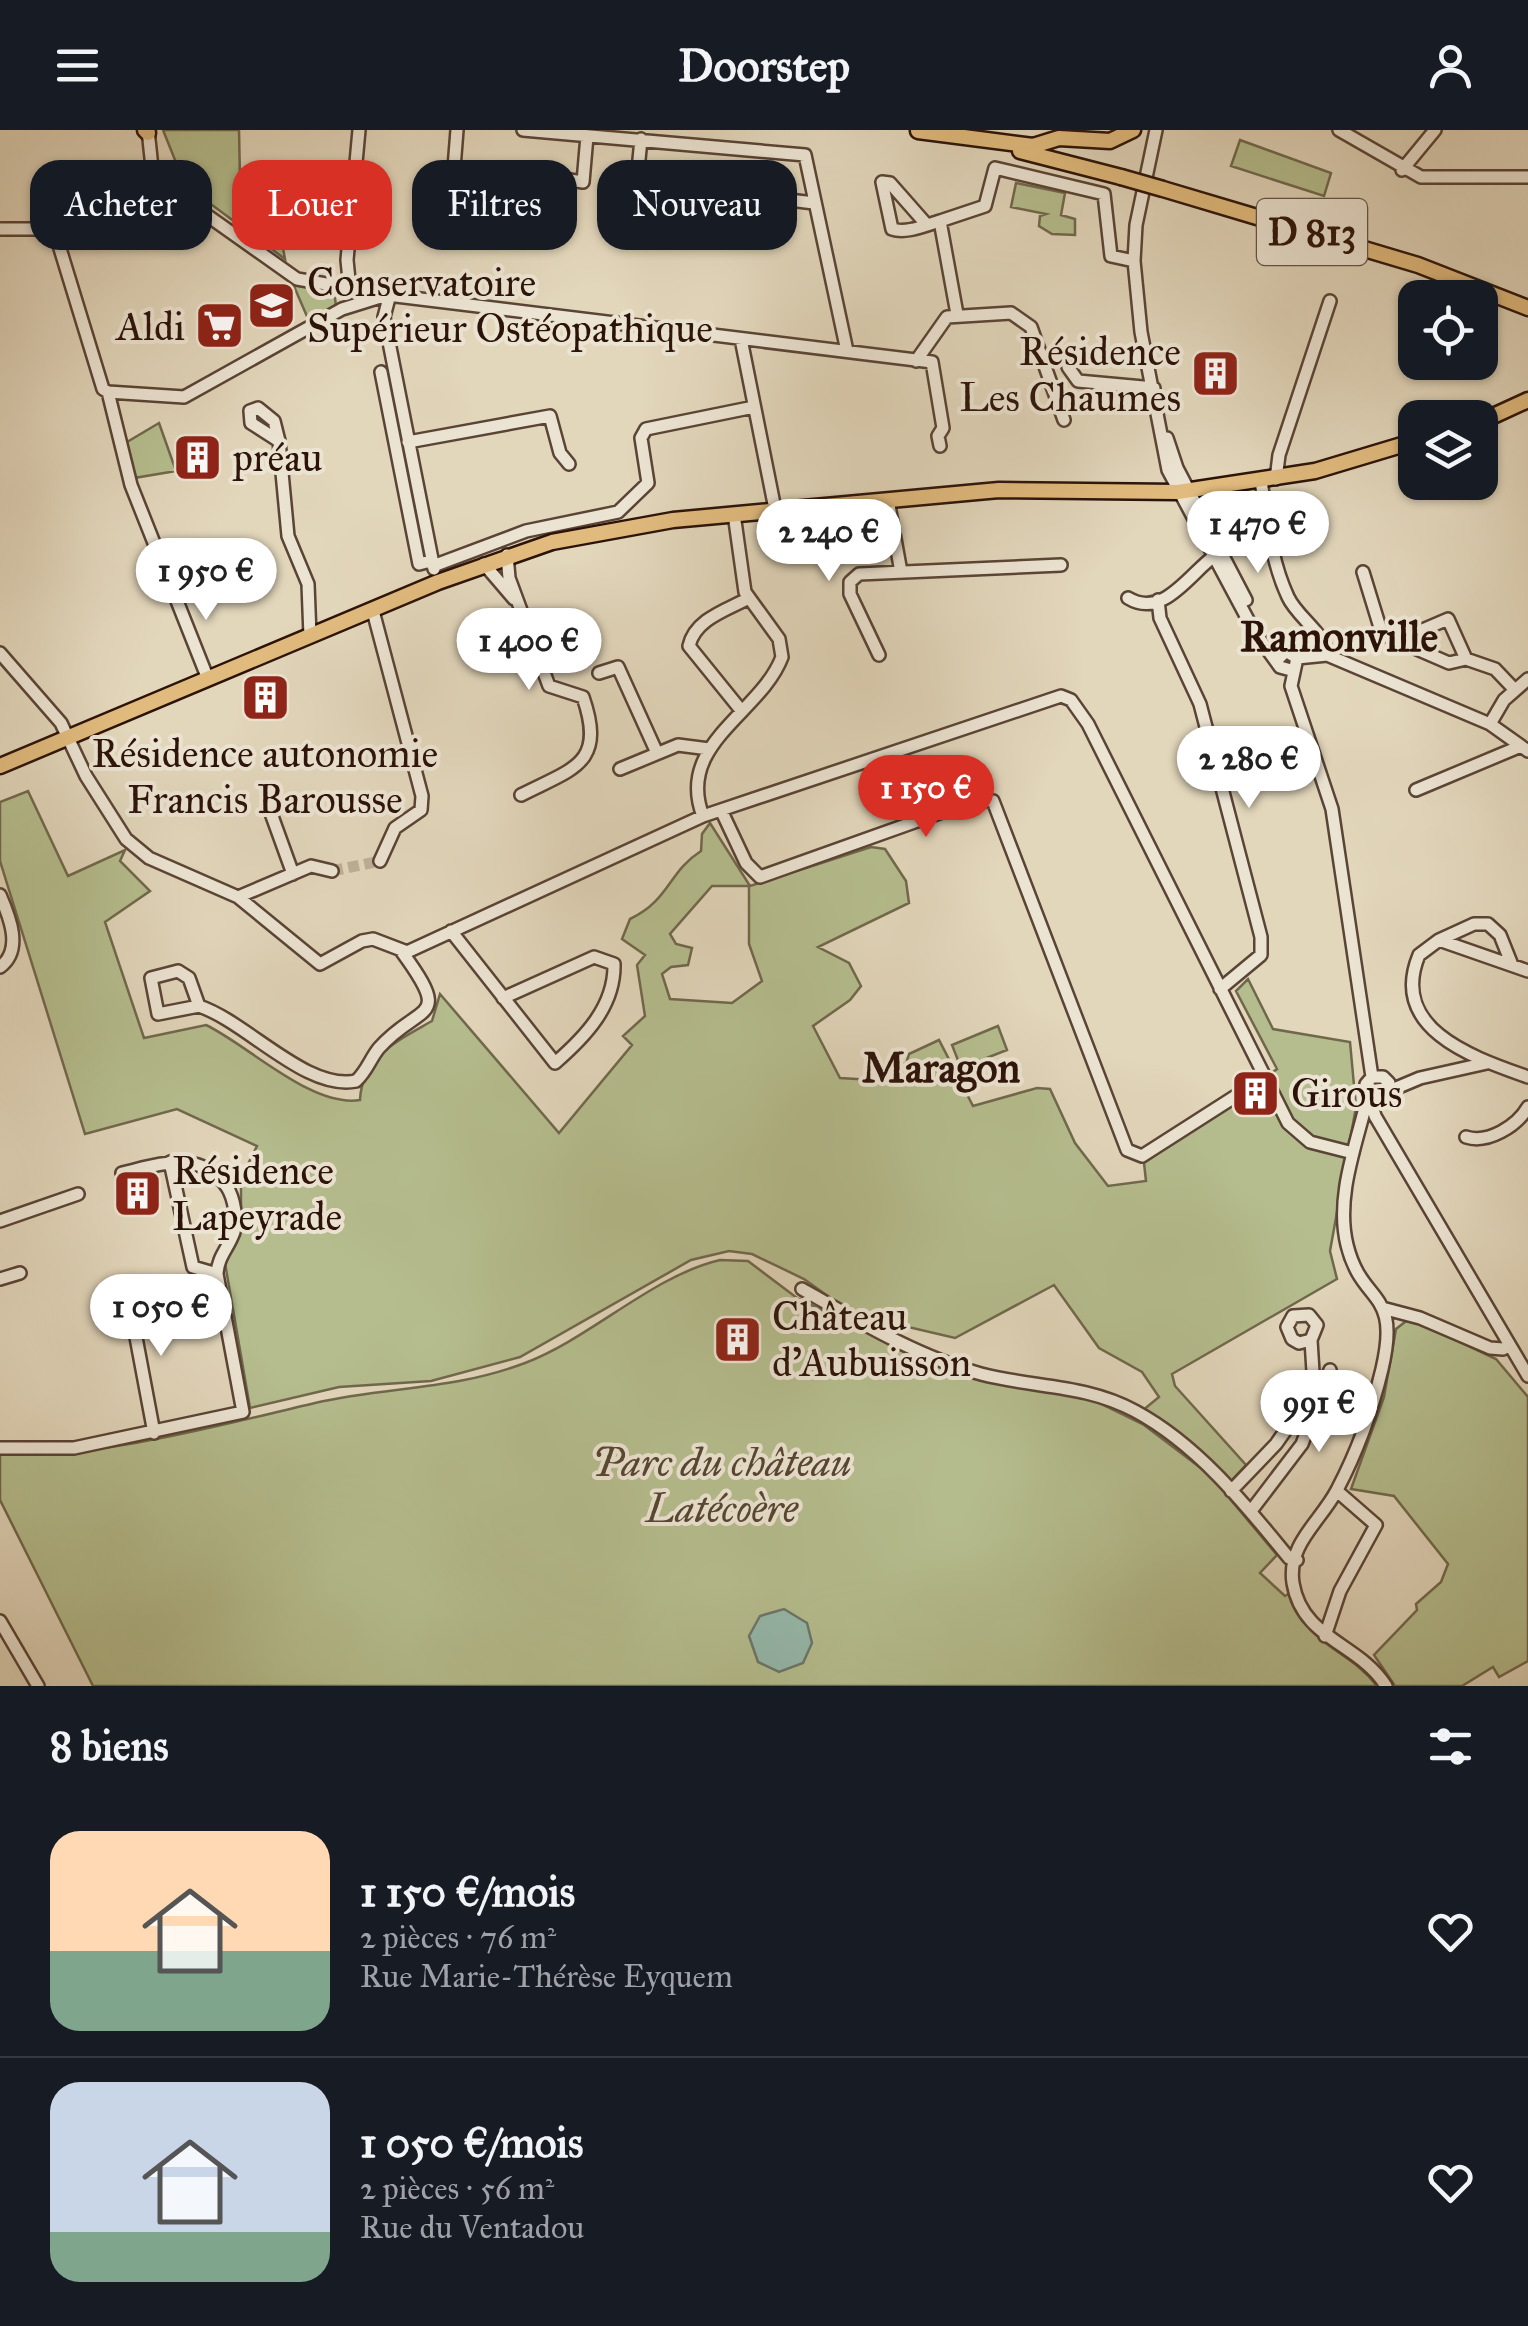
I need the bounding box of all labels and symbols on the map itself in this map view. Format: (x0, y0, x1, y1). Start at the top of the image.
road number: D 813 (1257, 199, 1367, 265)
place label: Conservatoire Supérieur Ostéopathique (307, 258, 713, 353)
school or university icon: Conservatoire Supérieur Ostéopathique (246, 279, 298, 331)
supermarket icon: Aldi (194, 300, 246, 352)
place label: Aldi (114, 302, 185, 351)
place label: Résidence Les Chaumes (959, 327, 1181, 422)
building icon: Résidence Les Chaumes (1190, 348, 1242, 400)
building icon: préau (172, 431, 224, 483)
place label: préau (232, 433, 322, 482)
pin: 1 470 € (1166, 491, 1350, 576)
pin: 2 240 € (737, 499, 921, 584)
pin: 1 950 € (114, 538, 298, 623)
pin: 1 400 € (437, 608, 621, 693)
district label: Ramonville (1240, 611, 1438, 663)
building icon: Résidence autonomie Francis Barousse (239, 672, 291, 724)
pin: 2 280 € (1157, 726, 1341, 811)
place label: Résidence autonomie Francis Barousse (92, 729, 438, 824)
pin: 1 150 € (834, 755, 1018, 840)
district label: Maragon (862, 1042, 1020, 1094)
building icon: Girous (1230, 1067, 1282, 1119)
place label: Girous (1291, 1069, 1402, 1118)
place label: Résidence Lapeyrade (172, 1146, 342, 1241)
building icon: Résidence Lapeyrade (111, 1167, 163, 1219)
pin: 1 050 € (69, 1274, 253, 1359)
place label: Château d'Aubuisson (772, 1292, 971, 1387)
building icon: Château d'Aubuisson (711, 1313, 763, 1365)
pin: 991 € (1249, 1370, 1389, 1455)
park label: Parc du château Latécoère (592, 1438, 852, 1533)

